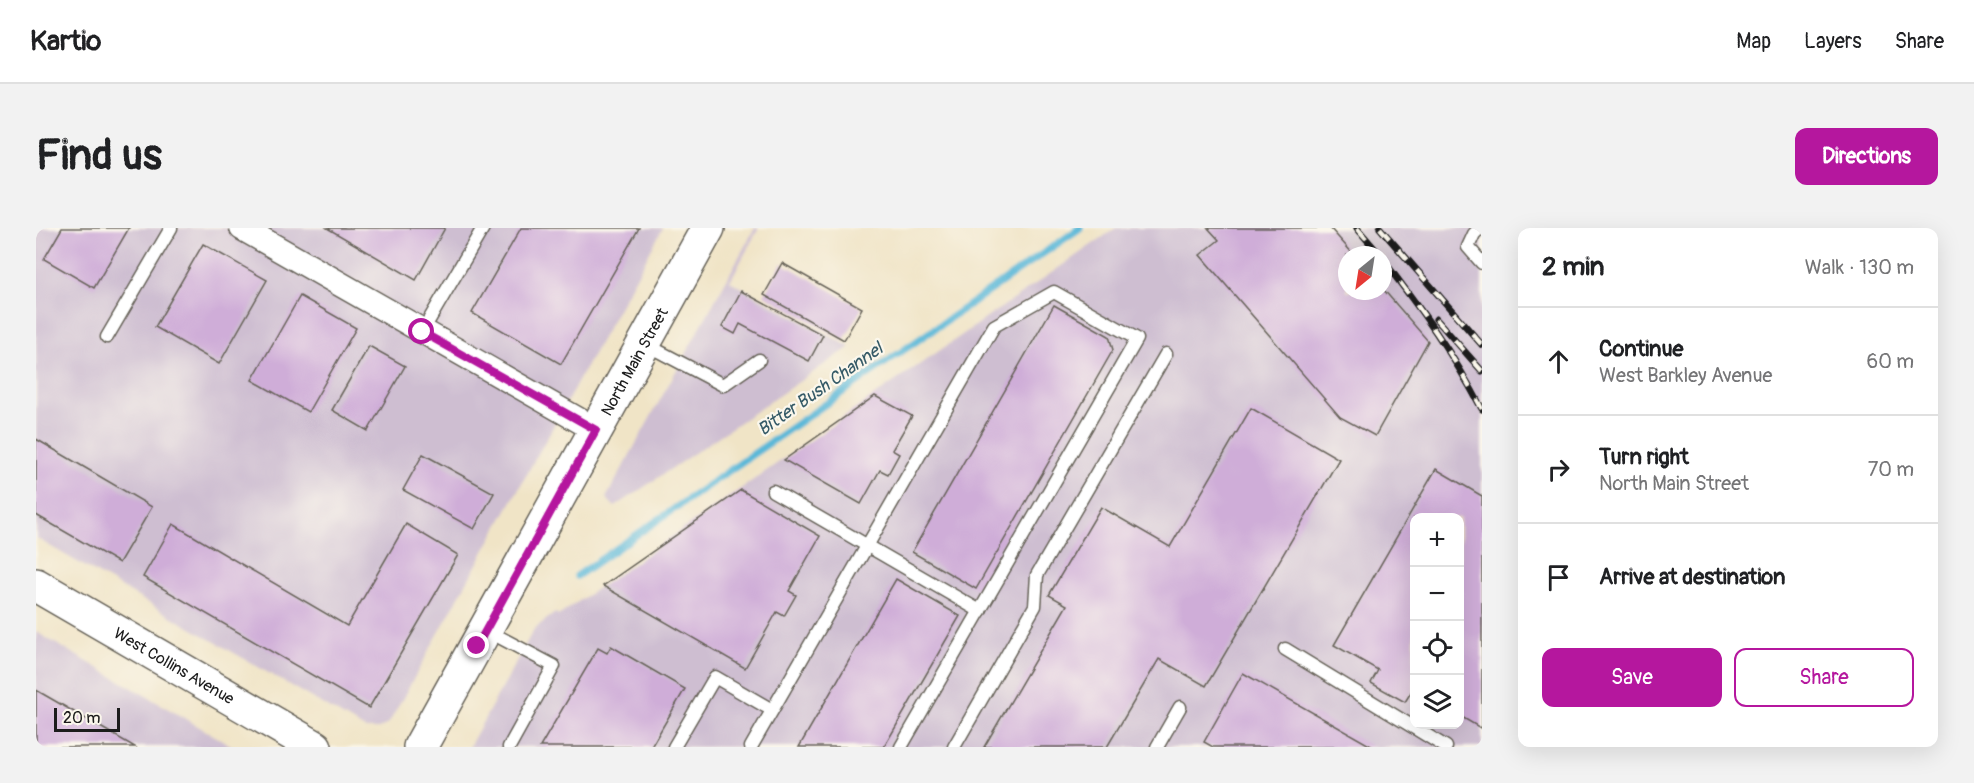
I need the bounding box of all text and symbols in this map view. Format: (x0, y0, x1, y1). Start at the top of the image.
text: Kartio (30, 24, 101, 59)
text: Map (1736, 28, 1771, 55)
text: Layers (1804, 28, 1862, 55)
text: Share (1895, 28, 1944, 55)
button: Directions (1795, 128, 1938, 185)
text: Find us (36, 130, 162, 182)
north arrow (1338, 246, 1392, 300)
text: 2 min (1542, 251, 1604, 283)
text: Walk · 130 m (1805, 255, 1914, 280)
street label: North Main Street (597, 304, 673, 419)
route start (408, 318, 434, 344)
text: Continue (1599, 335, 1683, 363)
water label: Bitter Bush Channel (753, 337, 889, 441)
icon: ahead (1542, 345, 1575, 378)
text: 60 m (1867, 349, 1914, 374)
text: West Barkley Avenue (1599, 363, 1772, 388)
text: Turn right (1599, 443, 1689, 471)
icon: right (1542, 453, 1575, 486)
text: 70 m (1868, 457, 1914, 482)
text: North Main Street (1599, 471, 1749, 496)
map controls (1410, 513, 1464, 729)
button: + (1410, 513, 1464, 567)
icon: arrive (1542, 561, 1575, 594)
text: Arrive at destination (1599, 563, 1785, 591)
button: − (1410, 567, 1464, 621)
button: locate (1410, 621, 1464, 675)
street label: West Collins Avenue (110, 623, 238, 709)
route end (463, 632, 489, 658)
button: Save (1542, 648, 1722, 707)
button: Share (1734, 648, 1914, 707)
button: layers (1410, 675, 1464, 729)
scale bar (54, 705, 120, 732)
text: 20 m (63, 708, 101, 728)

